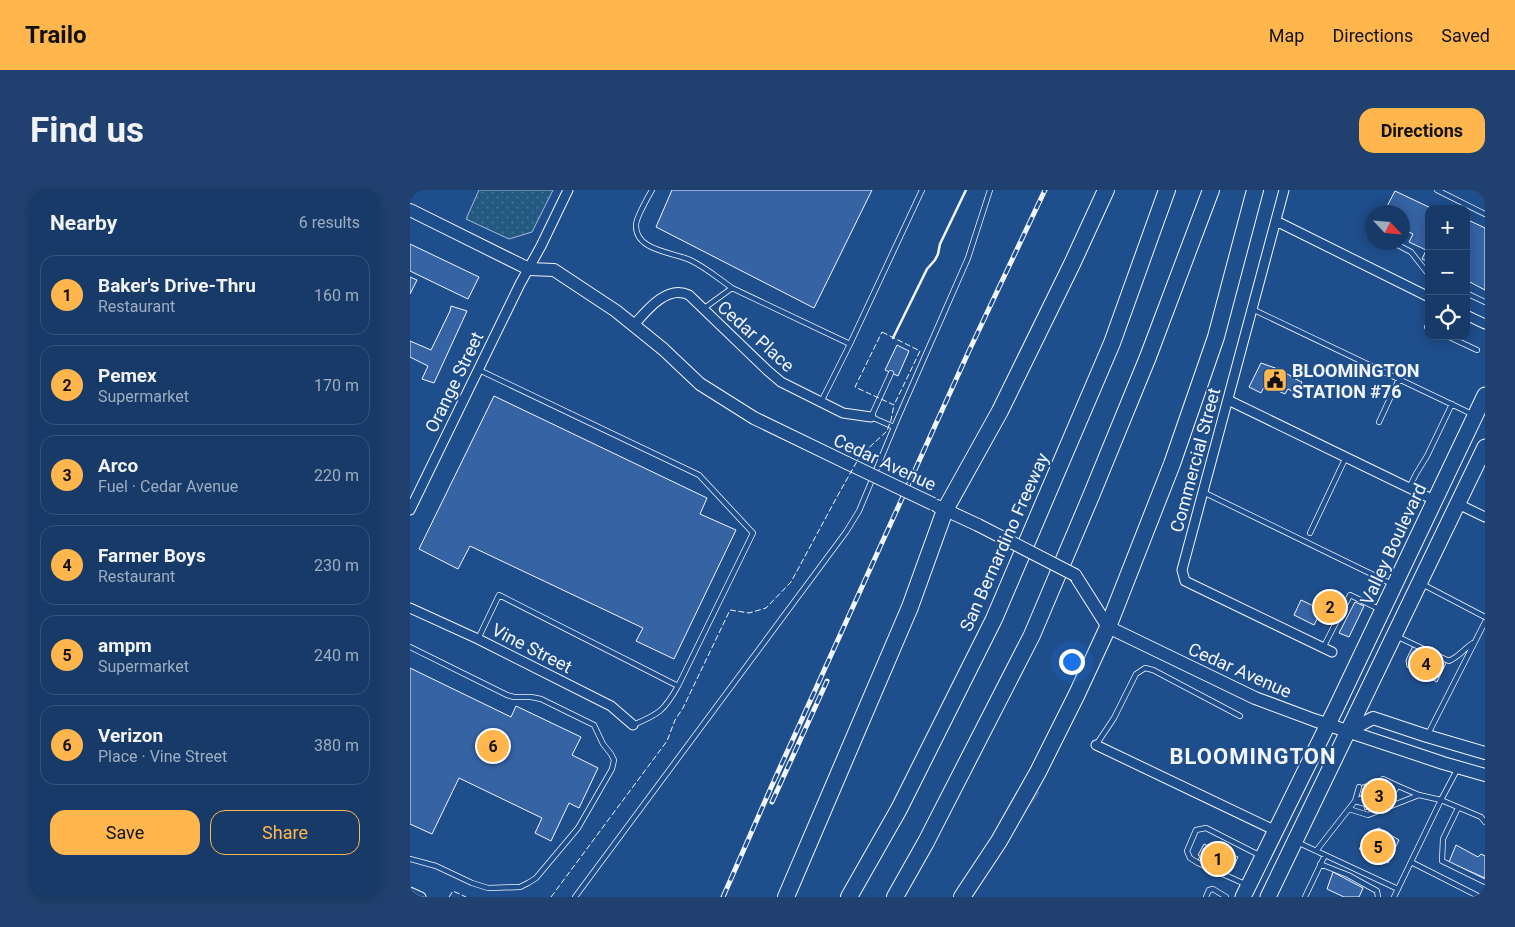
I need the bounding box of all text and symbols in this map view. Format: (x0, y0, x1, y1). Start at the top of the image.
text: Trailo (25, 21, 87, 49)
text: Map (1269, 25, 1304, 46)
text: Directions (1332, 25, 1413, 46)
text: Saved (1441, 25, 1490, 46)
button: Directions (1359, 108, 1485, 153)
text: Find us (30, 110, 144, 151)
north arrow (1365, 205, 1410, 250)
map controls (1425, 205, 1470, 340)
button: + (1425, 205, 1470, 250)
text: Nearby (50, 211, 117, 235)
text: 6 results (299, 213, 360, 232)
button: − (1425, 250, 1470, 295)
text: Baker's Drive-Thru (98, 274, 256, 297)
text: 1 (62, 286, 72, 305)
text: 160 m (314, 286, 359, 305)
button: locate (1425, 295, 1470, 340)
street label: Cedar Place (713, 296, 799, 376)
text: Restaurant (98, 297, 175, 316)
street label: Orange Street (421, 328, 487, 436)
place label: BLOOMINGTON STATION #76 (1292, 360, 1420, 402)
text: Pemex (98, 364, 157, 387)
public building icon: BLOOMINGTON STATION #76 (1262, 367, 1288, 393)
text: 2 (62, 376, 72, 395)
text: 170 m (314, 376, 359, 395)
street label: Commercial Street (1166, 385, 1224, 535)
text: Supermarket (98, 387, 189, 406)
street label: Cedar Avenue (830, 429, 940, 495)
street label: San Bernardino Freeway (955, 449, 1053, 634)
text: Arco (98, 454, 138, 477)
text: 3 (62, 466, 72, 485)
text: 220 m (314, 466, 359, 485)
text: Fuel · Cedar Avenue (98, 477, 238, 496)
street label: Valley Boulevard (1356, 480, 1430, 608)
text: Farmer Boys (98, 544, 206, 567)
text: 4 (62, 556, 72, 575)
text: 230 m (314, 556, 359, 575)
text: Restaurant (98, 567, 175, 586)
pin: 2 (1314, 588, 1346, 626)
street label: Vine Street (488, 619, 576, 677)
text: ampm (98, 634, 152, 657)
street label: Cedar Avenue (1185, 638, 1295, 702)
pin: 4 (1410, 645, 1442, 683)
text: 5 (62, 646, 72, 665)
text: 240 m (314, 646, 359, 665)
your location (1059, 649, 1085, 675)
text: Supermarket (98, 657, 189, 676)
text: Verizon (98, 724, 163, 747)
pin: 6 (477, 727, 509, 765)
text: 6 (62, 736, 72, 755)
text: 380 m (314, 736, 359, 755)
district label: BLOOMINGTON (1170, 744, 1336, 769)
text: Place · Vine Street (98, 747, 227, 766)
pin: 3 (1363, 777, 1395, 815)
button: Save (50, 810, 200, 855)
button: Share (210, 810, 360, 855)
pin: 5 (1362, 828, 1394, 866)
pin: 1 (1202, 840, 1234, 878)

